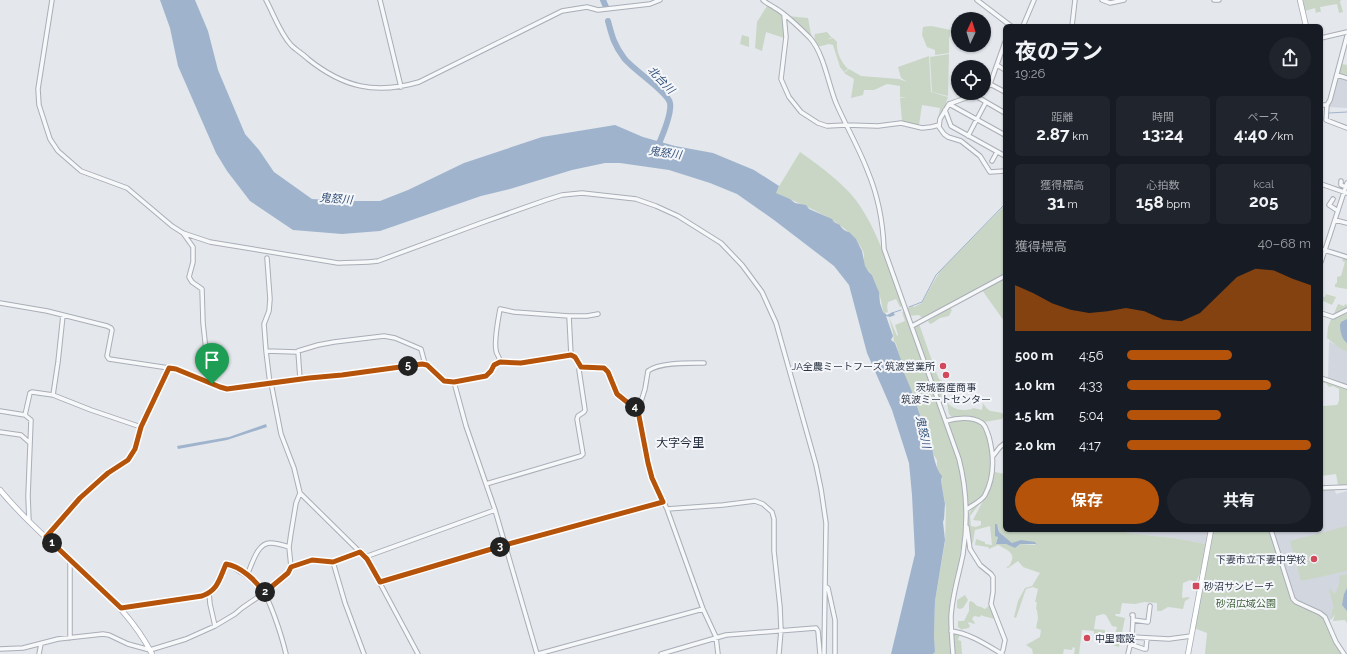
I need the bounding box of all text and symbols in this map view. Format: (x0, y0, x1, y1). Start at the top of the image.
north arrow (951, 12, 991, 52)
map controls (951, 12, 991, 100)
button: share (1269, 37, 1311, 79)
text: 夜のラン (1015, 38, 1103, 64)
button: locate (951, 60, 991, 100)
water label: 北台川 (645, 64, 678, 97)
text: 19:26 (1015, 66, 1045, 81)
text: 距離 (1051, 111, 1073, 124)
text: 時間 (1152, 111, 1174, 124)
text: ペース (1247, 111, 1280, 124)
text: 2.87 (1036, 124, 1070, 144)
text: 13:24 (1142, 124, 1184, 144)
text: 4:40 (1234, 124, 1268, 144)
text: km (1070, 130, 1088, 143)
text: /km (1268, 130, 1293, 143)
water label: 鬼怒川 (648, 144, 683, 162)
text: kcal (1253, 178, 1274, 191)
text: 獲得標高 (1040, 179, 1084, 192)
text: 心拍数 (1146, 179, 1179, 192)
water label: 鬼怒川 (319, 191, 354, 207)
text: 205 (1249, 191, 1278, 211)
text: 31 (1047, 192, 1065, 212)
text: 158 (1136, 192, 1164, 212)
text: m (1065, 198, 1078, 211)
text: bpm (1164, 198, 1190, 211)
text: 40–68 m (1258, 236, 1311, 251)
text: 獲得標高 (1015, 239, 1067, 254)
pin (195, 343, 229, 384)
text: 500 m (1015, 348, 1053, 363)
text: 4:56 (1079, 348, 1103, 363)
icon: arrive (201, 349, 223, 371)
pin: 5 (398, 356, 418, 376)
text: 5 (405, 359, 411, 372)
place label: JA全農ミートフーズ 筑波営業所 (792, 361, 935, 372)
marker: JA全農ミートフーズ 筑波営業所 (938, 361, 948, 371)
marker: 茨城畜産商事 筑波ミートセンター (941, 370, 951, 380)
text: 1.0 km (1015, 378, 1055, 393)
text: 4:33 (1079, 378, 1102, 393)
place label: 茨城畜産商事 筑波ミートセンター (901, 382, 991, 405)
pin: 4 (625, 397, 645, 417)
text: 4 (632, 400, 638, 413)
text: 1.5 km (1015, 408, 1054, 423)
text: 5:04 (1079, 408, 1104, 423)
water label: 鬼怒川 (913, 415, 933, 450)
district label: 大字今里 (656, 436, 704, 450)
text: 2.0 km (1015, 438, 1056, 453)
text: 4:17 (1079, 438, 1101, 453)
button: 保存 (1015, 478, 1159, 524)
button: 共有 (1167, 478, 1311, 524)
pin: 1 (42, 533, 62, 553)
text: 1 (49, 536, 55, 549)
pin: 3 (490, 537, 510, 557)
text: 3 (497, 540, 503, 553)
place label: 下妻市立下妻中学校 (1216, 554, 1306, 565)
marker: 下妻市立下妻中学校 (1309, 554, 1319, 564)
marker: 砂沼サンビーチ (1191, 581, 1201, 591)
place label: 砂沼サンビーチ (1204, 581, 1274, 592)
pin: 2 (255, 582, 275, 602)
text: 2 (262, 585, 268, 598)
park label: 砂沼広域公園 (1216, 598, 1276, 609)
marker: 中里電設 (1082, 633, 1092, 643)
place label: 中里電設 (1095, 633, 1135, 644)

